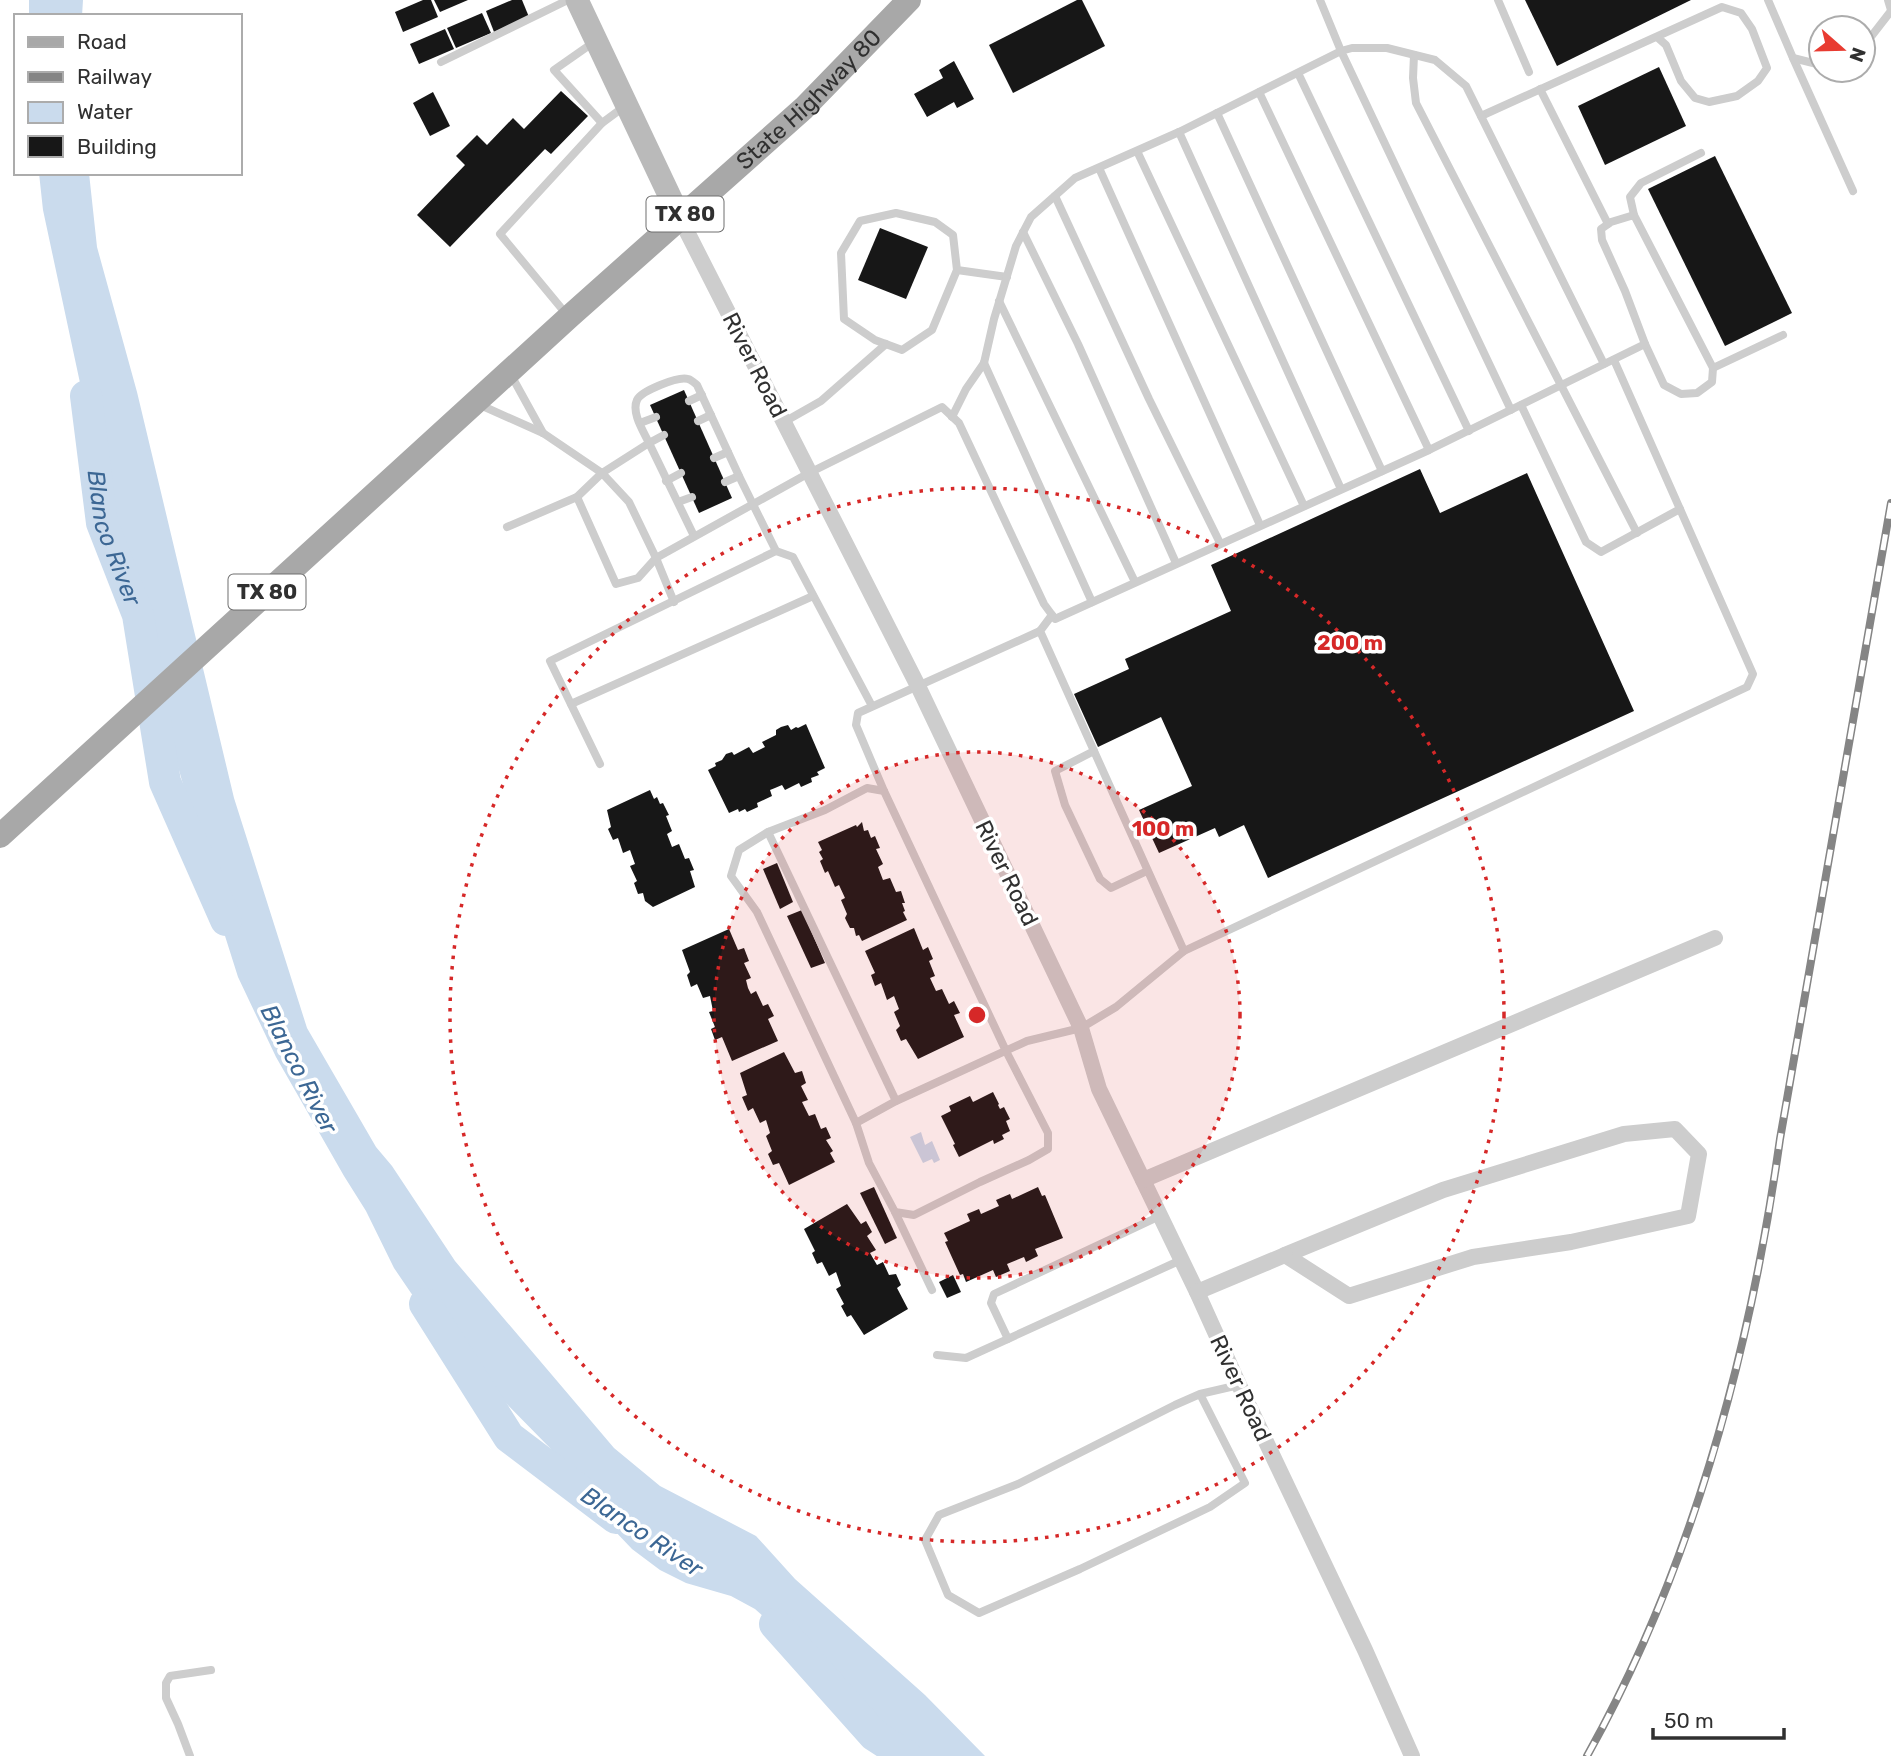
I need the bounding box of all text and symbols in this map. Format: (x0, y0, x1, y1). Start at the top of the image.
legend (14, 14, 242, 175)
north arrow (1807, 14, 1877, 84)
street label: State Highway 80 (730, 23, 887, 176)
text: Road (77, 29, 127, 54)
text: N (1844, 44, 1871, 65)
text: Railway (77, 64, 152, 89)
text: Water (77, 99, 133, 124)
text: Building (77, 134, 157, 159)
road number: TX 80 (646, 196, 724, 232)
street label: River Road (717, 308, 793, 422)
water label: Blanco River (81, 468, 147, 610)
road number: TX 80 (229, 574, 306, 610)
text: 200 m (1317, 630, 1383, 655)
street label: River Road (969, 816, 1045, 930)
text: 100 m (1132, 816, 1194, 841)
water label: Blanco River (255, 1000, 344, 1139)
centre of rings (965, 1003, 989, 1027)
street label: River Road (1204, 1330, 1278, 1446)
water label: Blanco River (576, 1481, 709, 1583)
scale bar (1653, 1696, 1784, 1740)
text: 50 m (1664, 1708, 1714, 1733)

